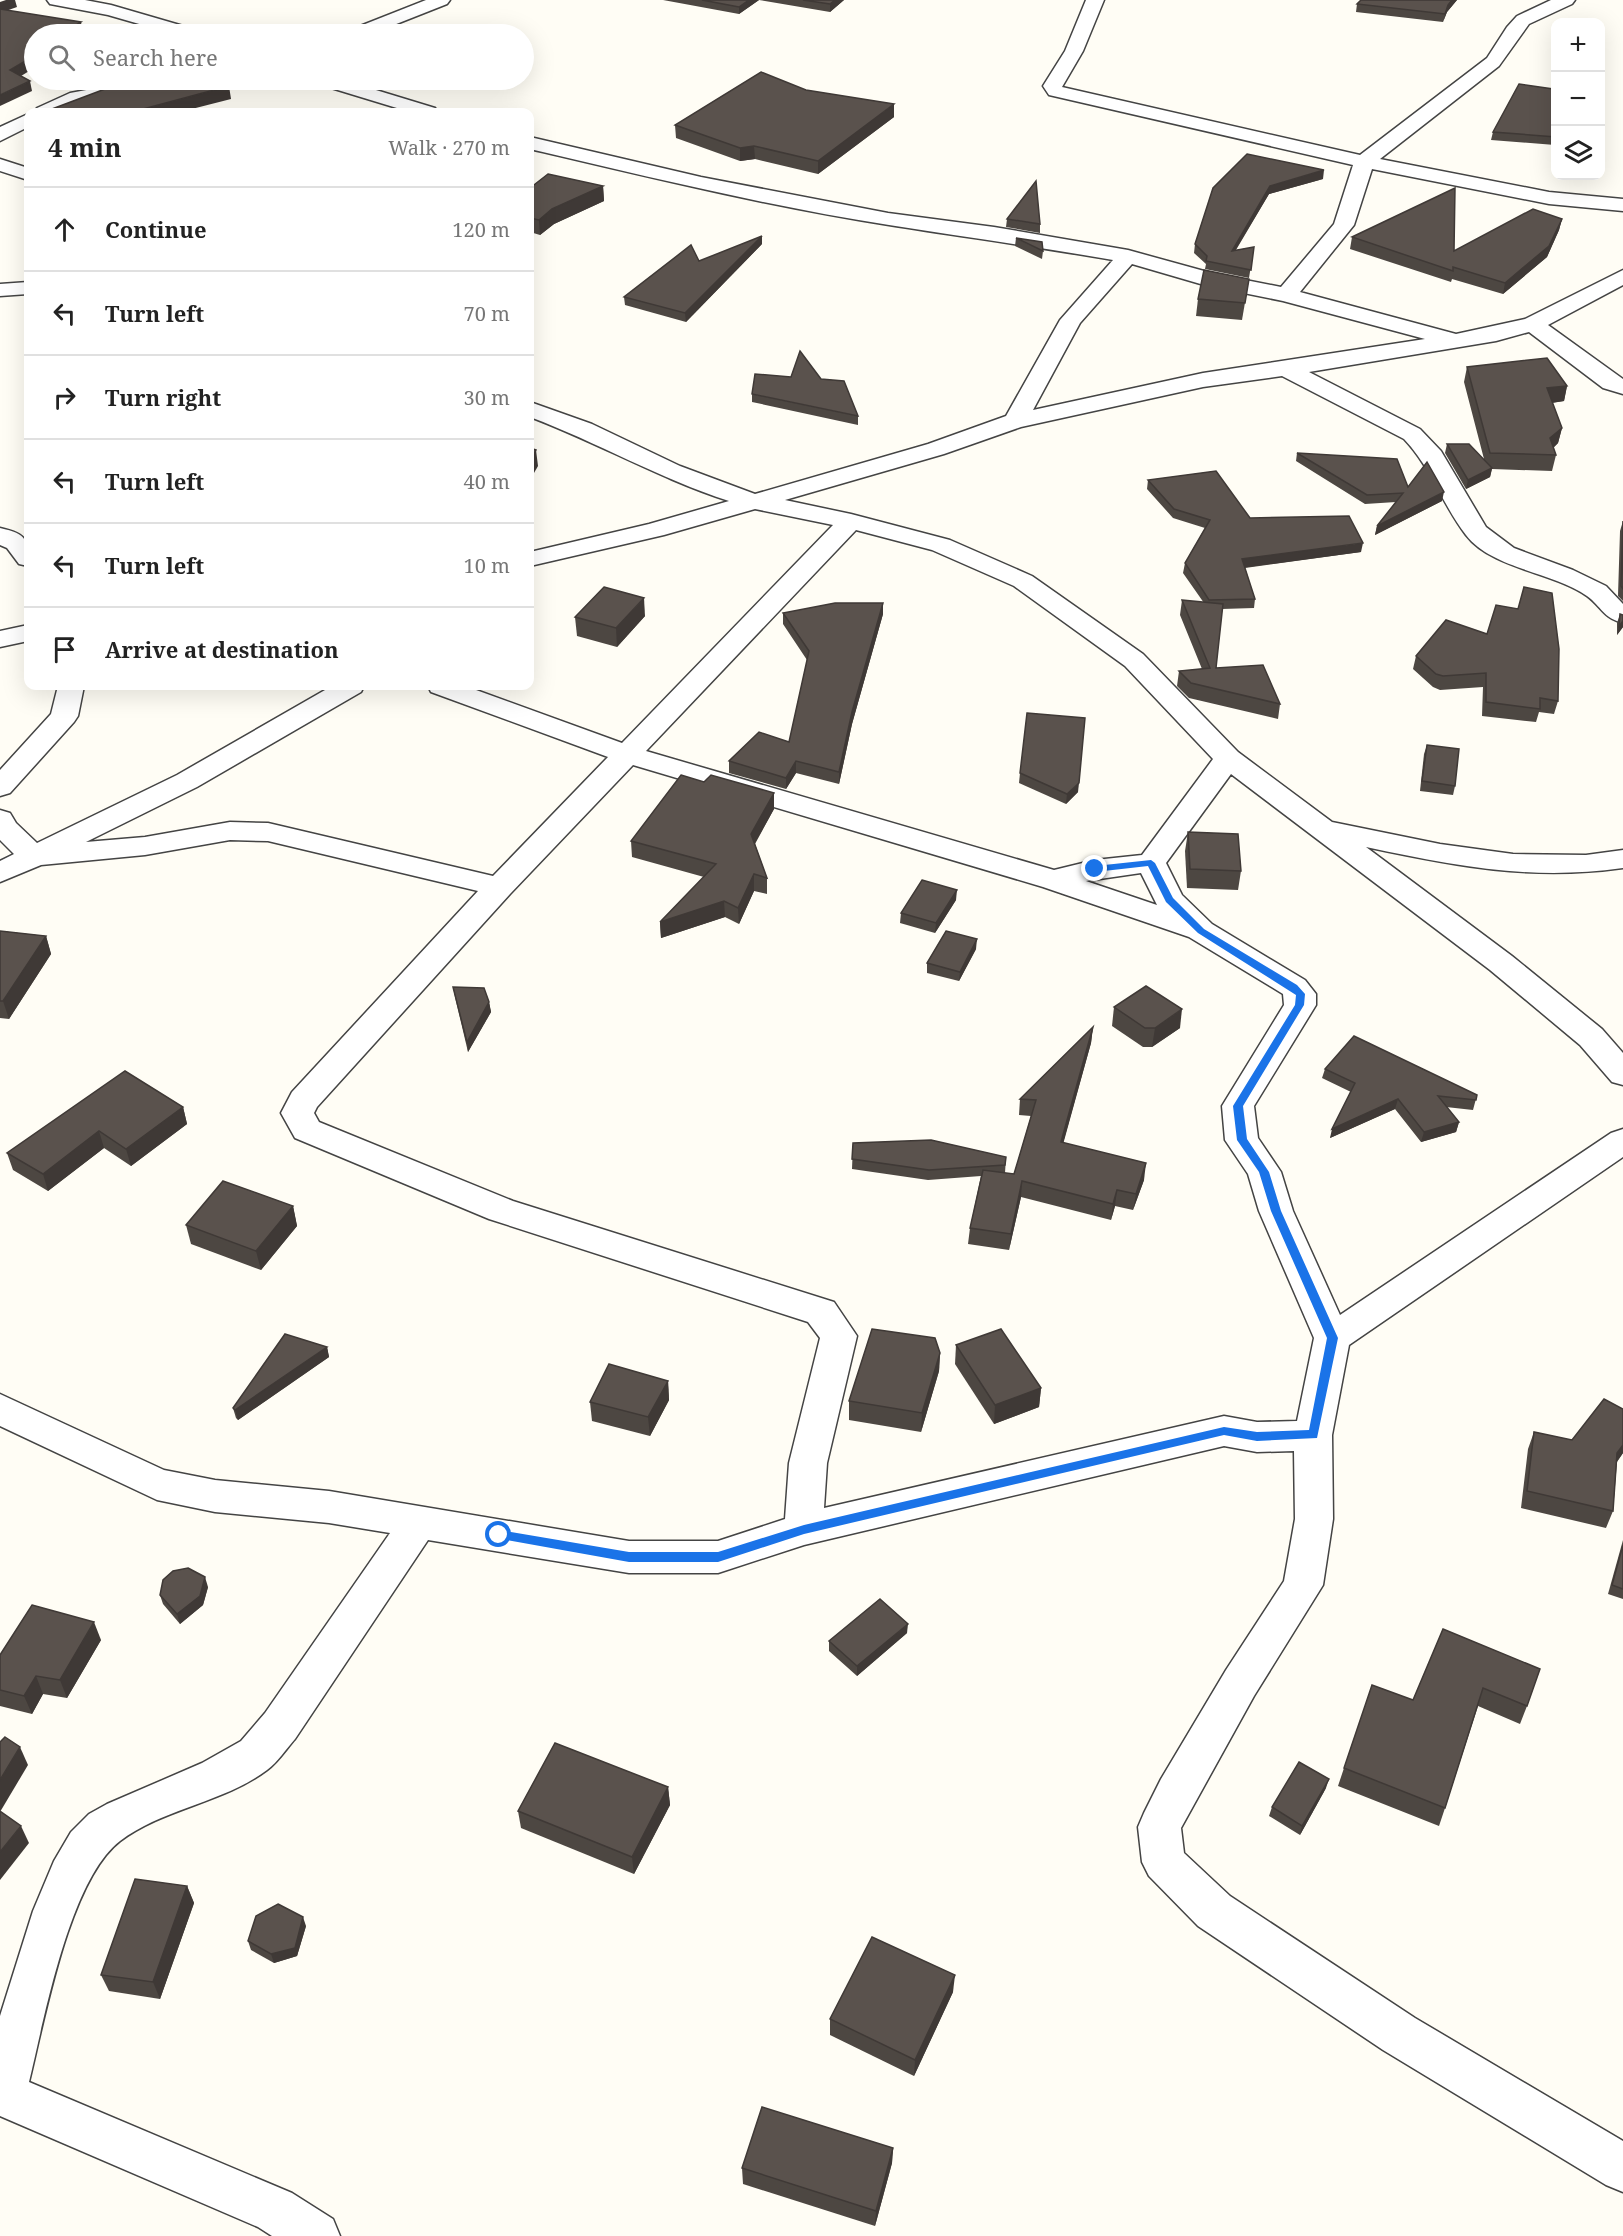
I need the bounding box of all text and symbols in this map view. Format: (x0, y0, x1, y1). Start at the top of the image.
map controls (1551, 18, 1605, 180)
button: + (1551, 18, 1605, 72)
search box (24, 24, 534, 90)
icon: search (45, 41, 78, 74)
text: Search here (93, 42, 218, 72)
button: − (1551, 72, 1605, 126)
button: layers (1551, 126, 1605, 180)
text: 4 min (48, 129, 122, 165)
text: Walk · 270 m (388, 134, 510, 161)
icon: ahead (48, 213, 81, 246)
text: Continue (105, 214, 207, 244)
text: 120 m (452, 216, 510, 243)
icon: left (48, 297, 81, 330)
text: Turn left (105, 298, 204, 328)
text: 70 m (464, 300, 510, 327)
icon: right (48, 381, 81, 414)
text: Turn right (105, 382, 221, 412)
text: 30 m (464, 384, 510, 411)
icon: left (48, 465, 81, 498)
text: Turn left (105, 466, 204, 496)
text: 40 m (464, 468, 510, 495)
icon: left (48, 549, 81, 582)
text: Turn left (105, 550, 204, 580)
text: 10 m (464, 552, 510, 579)
icon: arrive (48, 633, 81, 666)
text: Arrive at destination (105, 634, 339, 664)
route end (1081, 855, 1107, 881)
route start (485, 1521, 511, 1547)

